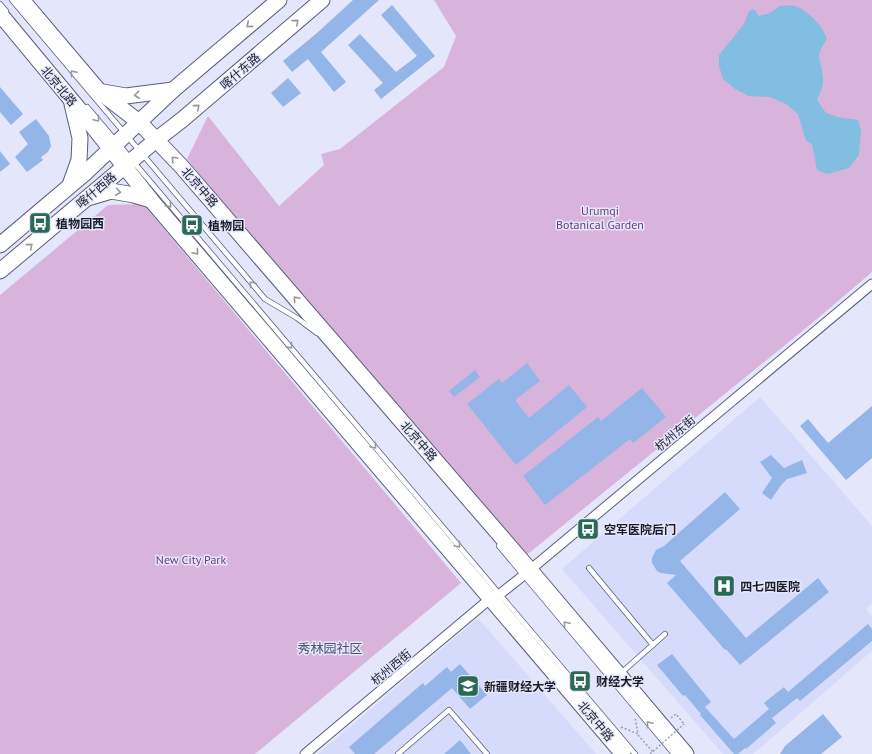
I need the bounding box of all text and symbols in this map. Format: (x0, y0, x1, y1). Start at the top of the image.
one-way arrow (291, 20, 299, 27)
one-way arrow (247, 21, 254, 28)
street label: 喀什东路 (217, 50, 263, 92)
street label: 北京北路 (38, 63, 80, 109)
one-way arrow (71, 70, 78, 77)
one-way arrow (134, 90, 140, 99)
one-way arrow (193, 105, 200, 112)
one-way arrow (93, 115, 100, 122)
one-way arrow (171, 156, 179, 163)
street label: 北京中路 (179, 164, 221, 210)
street label: 喀什西路 (73, 169, 119, 211)
one-way arrow (115, 187, 121, 196)
one-way arrow (165, 200, 172, 207)
park label: Urumqi Botanical Garden (556, 203, 644, 232)
bus stop icon: 植物园西 (27, 210, 53, 236)
bus stop icon: 植物园 (179, 212, 205, 238)
place label: 植物园西 (56, 216, 104, 231)
place label: 植物园 (208, 218, 244, 233)
one-way arrow (25, 243, 32, 250)
one-way arrow (191, 248, 198, 255)
one-way arrow (249, 281, 256, 288)
one-way arrow (294, 296, 301, 303)
one-way arrow (285, 342, 292, 349)
street label: 杭州东街 (652, 412, 698, 454)
street label: 北京中路 (398, 418, 440, 464)
one-way arrow (369, 441, 376, 448)
bus stop icon: 空军医院后门 (575, 516, 601, 542)
place label: 空军医院后门 (604, 522, 676, 537)
one-way arrow (453, 540, 460, 547)
park label: New City Park (156, 552, 226, 567)
hospital icon: 四七四医院 (711, 573, 737, 599)
place label: 四七四医院 (740, 579, 800, 594)
one-way arrow (563, 622, 570, 629)
district label: 秀林园社区 (297, 640, 363, 657)
street label: 杭州西街 (368, 646, 414, 688)
bus stop icon: 财经大学 (567, 668, 593, 694)
school or university icon: 新疆财经大学 (455, 673, 481, 699)
place label: 财经大学 (596, 674, 644, 689)
place label: 新疆财经大学 (484, 679, 556, 694)
street label: 北京中路 (575, 698, 617, 744)
one-way arrow (647, 721, 654, 729)

